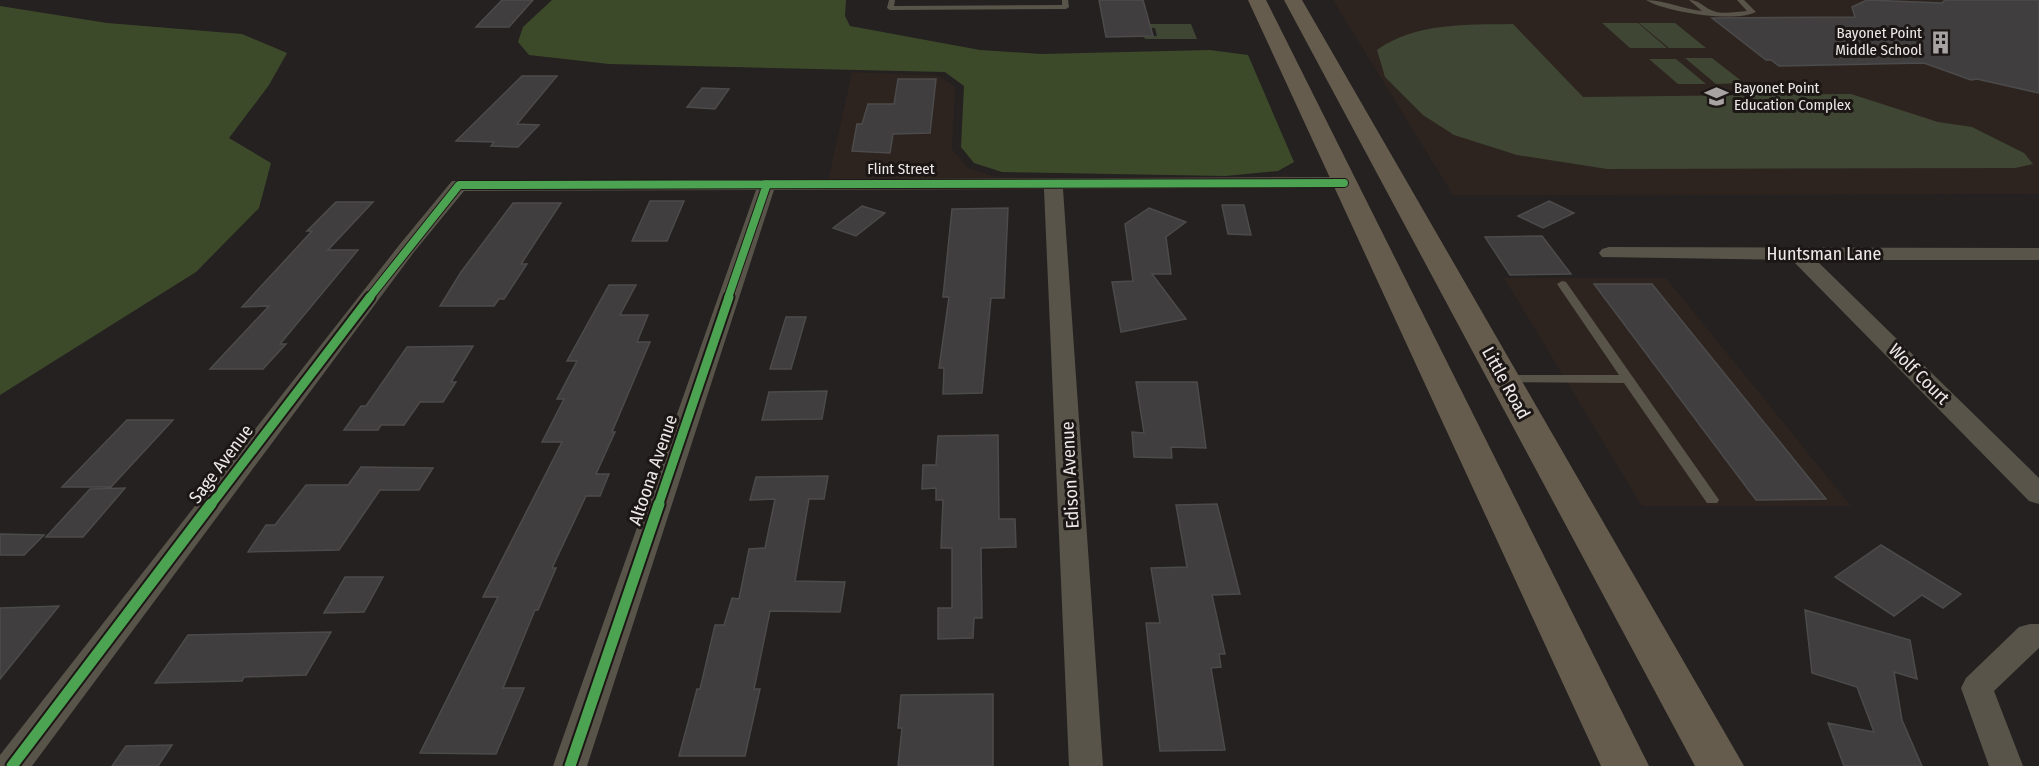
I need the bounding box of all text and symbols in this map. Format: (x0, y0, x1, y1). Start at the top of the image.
place label: Bayonet Point Middle School (1835, 24, 1922, 59)
building icon: Bayonet Point Middle School (1927, 29, 1953, 55)
place label: Bayonet Point Education Complex (1734, 79, 1851, 114)
school or university icon: Bayonet Point Education Complex (1703, 84, 1729, 110)
street label: Flint Street (867, 160, 935, 178)
street label: Huntsman Lane (1767, 243, 1882, 265)
street label: Wolf Court (1884, 339, 1954, 409)
street label: Little Road (1477, 343, 1535, 423)
street label: Altoona Avenue (624, 412, 682, 528)
street label: Sage Avenue (184, 420, 258, 508)
street label: Edison Avenue (1056, 421, 1084, 529)

